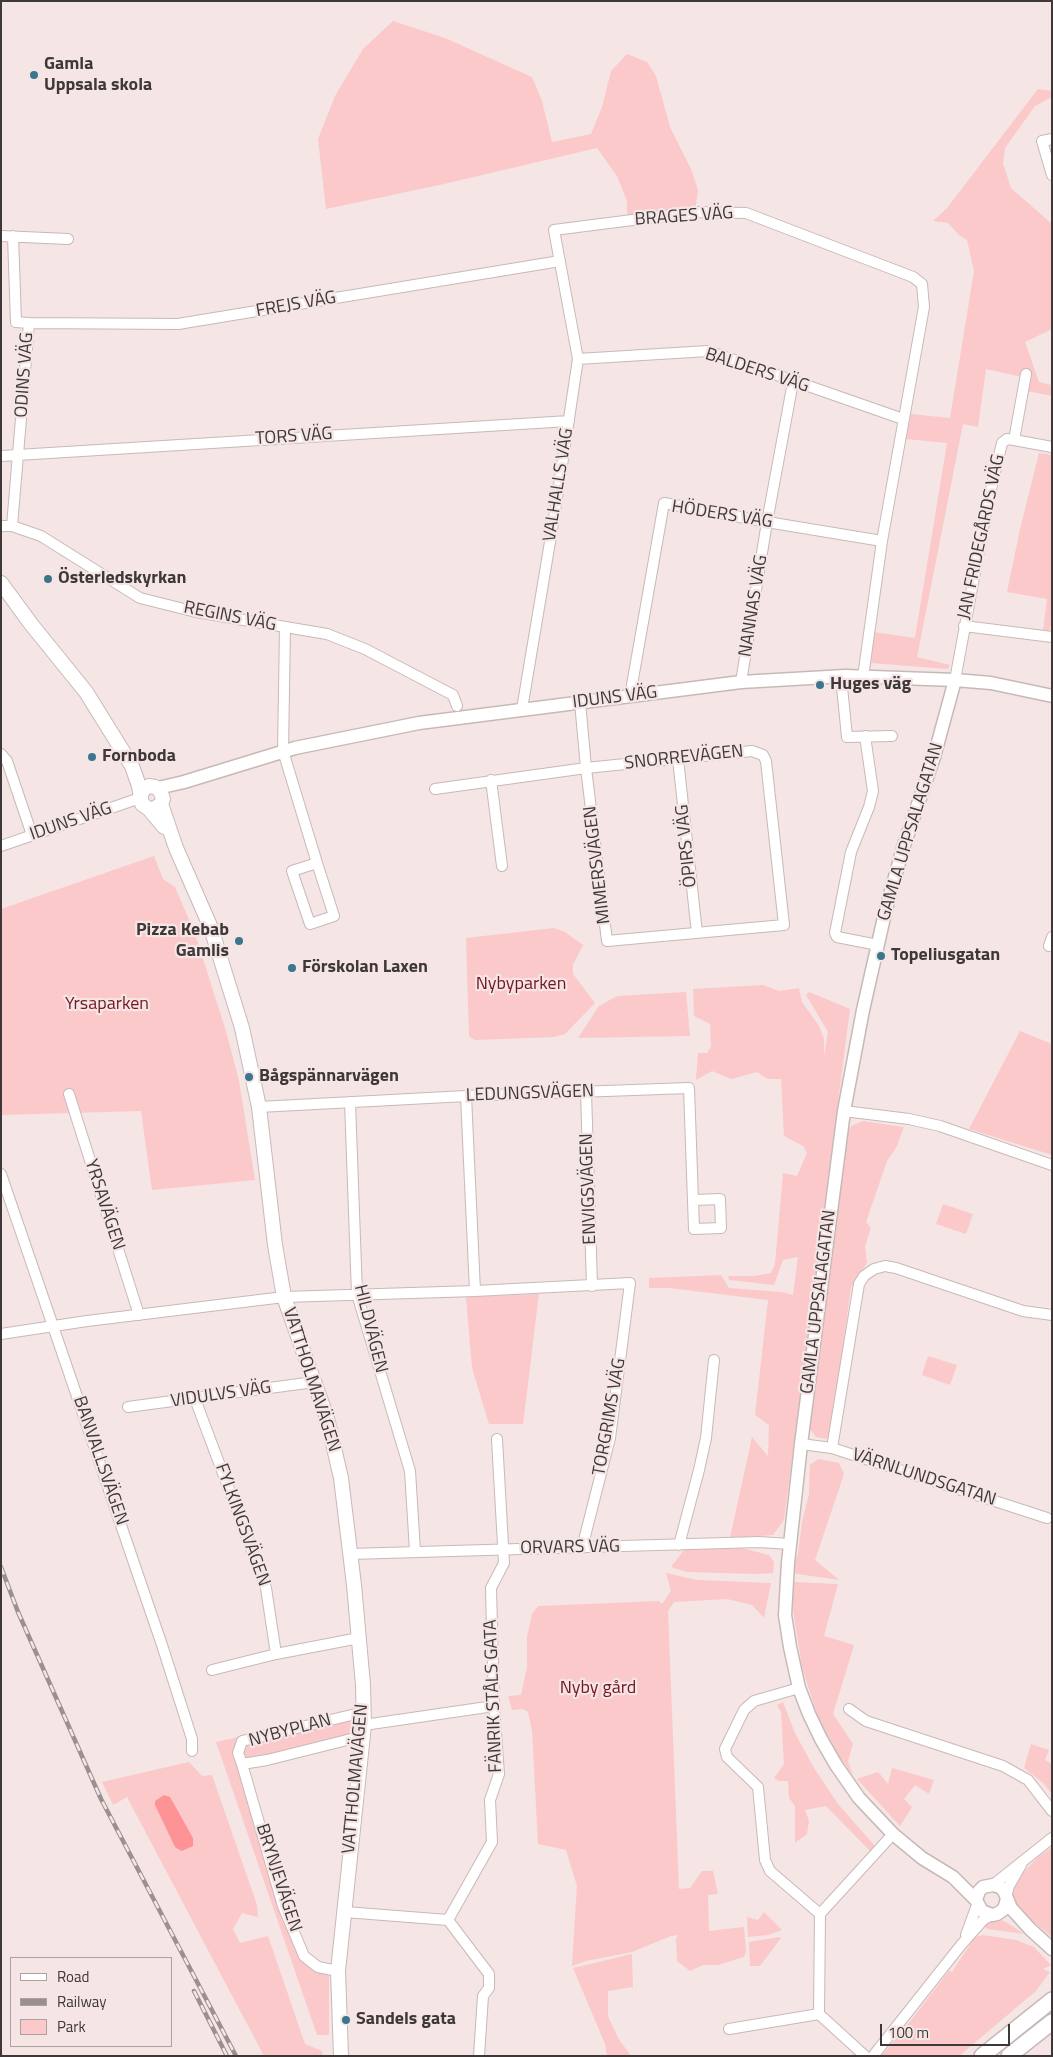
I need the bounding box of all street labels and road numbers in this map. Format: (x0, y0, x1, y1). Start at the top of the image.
street label: BRAGES VÄG (634, 203, 734, 231)
street label: FREJS VÄG (254, 287, 338, 323)
street label: ODINS VÄG (11, 332, 39, 418)
street label: BALDERS VÄG (702, 344, 812, 398)
street label: TORS VÄG (255, 424, 333, 450)
street label: VALHALLS VÄG (539, 427, 579, 543)
street label: JAN FRIDEGÅRDS VÄG (954, 452, 1010, 622)
street label: HÖDERS VÄG (670, 496, 774, 534)
street label: NANNAS VÄG (735, 553, 773, 659)
street label: REGINS VÄG (182, 597, 278, 637)
street label: IDUNS VÄG (571, 682, 659, 714)
street label: GAMLA UPPSALAGATAN (874, 740, 948, 924)
street label: SNORREVÄGEN (623, 741, 745, 775)
street label: IDUNS VÄG (27, 798, 115, 846)
street label: ÖPIRS VÄG (672, 803, 702, 889)
street label: MIMERSVÄGEN (580, 805, 616, 925)
street label: LEDUNGSVÄGEN (466, 1081, 594, 1107)
street label: ENVIGSVÄGEN (576, 1133, 602, 1245)
street label: YRSAVÄGEN (79, 1157, 129, 1253)
street label: GAMLA UPPSALAGATAN (797, 1209, 841, 1395)
street label: HILDVÄGEN (349, 1283, 391, 1375)
street label: VATTHOLMAVÄGEN (277, 1305, 345, 1455)
street label: TORGRIMS VÄG (589, 1356, 631, 1478)
street label: VIDULVS VÄG (169, 1377, 273, 1413)
street label: BANVALLSVÄGEN (68, 1394, 132, 1528)
street label: VÄRNLUNDSGATAN (849, 1445, 999, 1511)
street label: FYLKINGSVÄGEN (210, 1461, 274, 1589)
street label: ORVARS VÄG (520, 1536, 620, 1560)
street label: FÄNRIK STÅLS GATA (481, 1619, 507, 1773)
street label: VATTHOLMAVÄGEN (339, 1703, 373, 1855)
street label: NYBYPLAN (246, 1710, 334, 1752)
street label: BRYNJEVÄGEN (250, 1821, 306, 1935)

